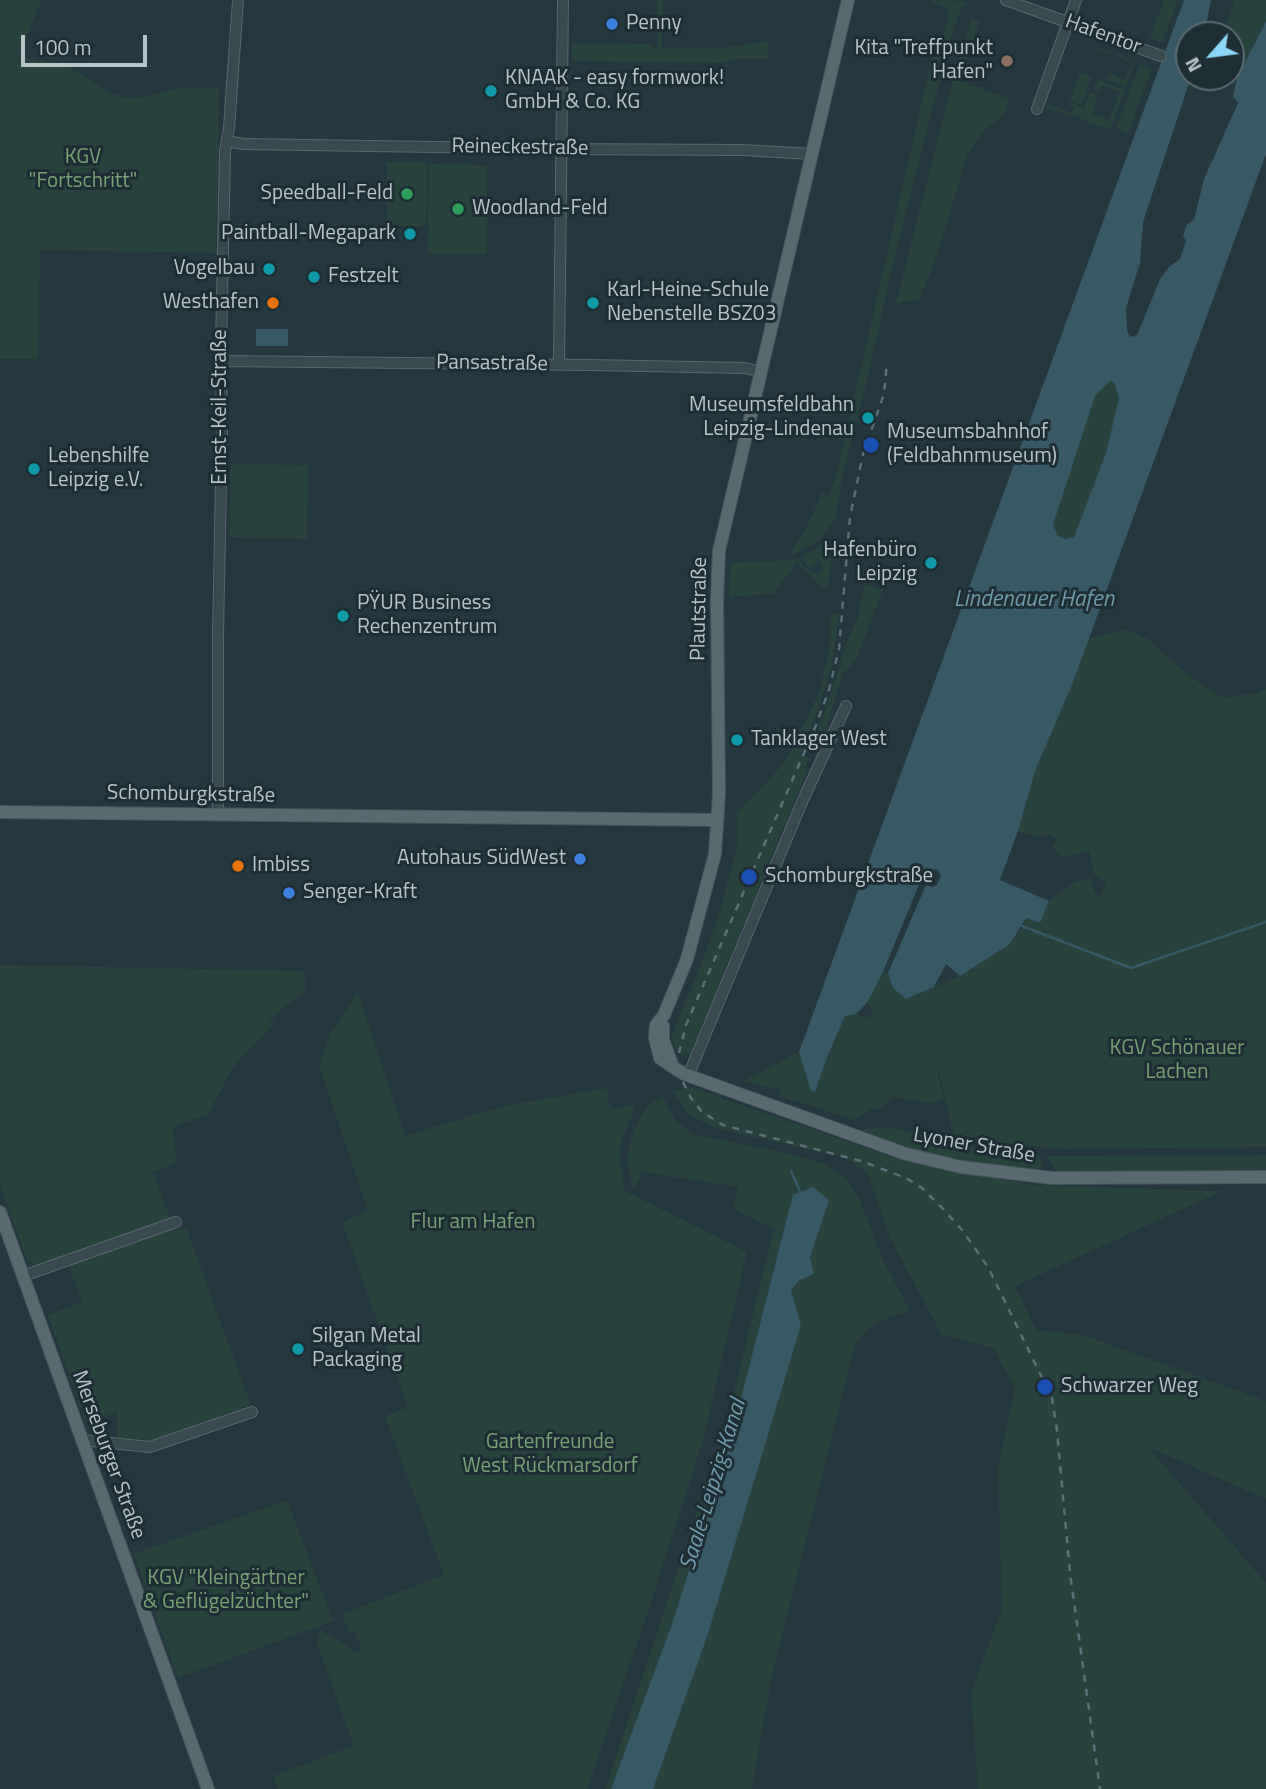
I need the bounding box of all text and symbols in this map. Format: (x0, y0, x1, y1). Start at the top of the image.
street label: Hafentor (1062, 10, 1144, 60)
place label: Penny (626, 11, 682, 37)
marker: Penny (604, 16, 620, 32)
scale bar (24, 21, 150, 65)
north arrow (1175, 21, 1245, 91)
text: 100 m (34, 31, 91, 63)
place label: Kita "Treffpunkt Hafen" (854, 36, 993, 86)
marker: Kita "Treffpunkt Hafen" (999, 53, 1015, 69)
text: N (1177, 53, 1209, 78)
place label: KNAAK - easy formwork! GmbH & Co. KG (505, 66, 724, 116)
marker: KNAAK - easy formwork! GmbH & Co. KG (483, 83, 499, 99)
street label: Reineckestraße (451, 134, 589, 162)
park label: KGV "Fortschritt" (29, 145, 137, 195)
place label: Speedball-Feld (261, 181, 393, 207)
marker: Speedball-Feld (399, 186, 415, 202)
place label: Woodland-Feld (472, 196, 608, 222)
marker: Woodland-Feld (450, 201, 466, 217)
place label: Paintball-Megapark (221, 221, 396, 247)
marker: Paintball-Megapark (402, 226, 418, 242)
place label: Vogelbau (173, 256, 255, 282)
marker: Vogelbau (261, 261, 277, 277)
place label: Festzelt (328, 264, 399, 290)
marker: Festzelt (306, 269, 322, 285)
place label: Karl-Heine-Schule Nebenstelle BSZ03 (607, 278, 776, 328)
place label: Westhafen (163, 290, 259, 316)
marker: Westhafen (265, 295, 281, 311)
marker: Karl-Heine-Schule Nebenstelle BSZ03 (585, 295, 601, 311)
street label: Ernst-Keil-Straße (208, 329, 234, 485)
street label: Pansastraße (436, 350, 548, 378)
place label: Museumsfeldbahn Leipzig-Lindenau (689, 393, 854, 443)
marker: Museumsfeldbahn Leipzig-Lindenau (860, 410, 876, 426)
place label: Museumsbahnhof (Feldbahnmuseum) (887, 420, 1057, 470)
marker: Museumsbahnhof (Feldbahnmuseum) (861, 435, 881, 455)
place label: Lebenshilfe Leipzig e.V. (48, 444, 149, 494)
marker: Lebenshilfe Leipzig e.V. (26, 461, 42, 477)
place label: Hafenbüro Leipzig (823, 538, 917, 588)
marker: Hafenbüro Leipzig (923, 555, 939, 571)
street label: Plautstraße (686, 557, 714, 661)
water label: Lindenauer Hafen (954, 586, 1114, 614)
place label: PŸUR Business Rechenzentrum (357, 591, 497, 641)
marker: PŸUR Business Rechenzentrum (335, 608, 351, 624)
place label: Tanklager West (751, 727, 887, 753)
marker: Tanklager West (729, 732, 745, 748)
street label: Schomburgkstraße (107, 781, 275, 809)
place label: Autohaus SüdWest (397, 846, 566, 872)
marker: Autohaus SüdWest (572, 851, 588, 867)
place label: Imbiss (252, 853, 310, 879)
marker: Imbiss (230, 858, 246, 874)
place label: Schomburgkstraße (765, 864, 933, 890)
marker: Schomburgkstraße (739, 867, 759, 887)
place label: Senger-Kraft (303, 880, 417, 906)
marker: Senger-Kraft (281, 885, 297, 901)
park label: KGV Schönauer Lachen (1110, 1036, 1244, 1086)
street label: Lyoner Straße (911, 1123, 1037, 1169)
park label: Flur am Hafen (411, 1210, 535, 1236)
place label: Silgan Metal Packaging (312, 1324, 421, 1374)
marker: Silgan Metal Packaging (290, 1341, 306, 1357)
street label: Merseburger Straße (66, 1367, 150, 1543)
place label: Schwarzer Weg (1061, 1374, 1198, 1400)
marker: Schwarzer Weg (1035, 1377, 1055, 1397)
water label: Saale-Leipzig-Kanal (675, 1396, 753, 1574)
park label: Gartenfreunde West Rückmarsdorf (462, 1430, 638, 1480)
park label: KGV "Kleingärtner & Geflügelzüchter" (143, 1566, 309, 1616)

